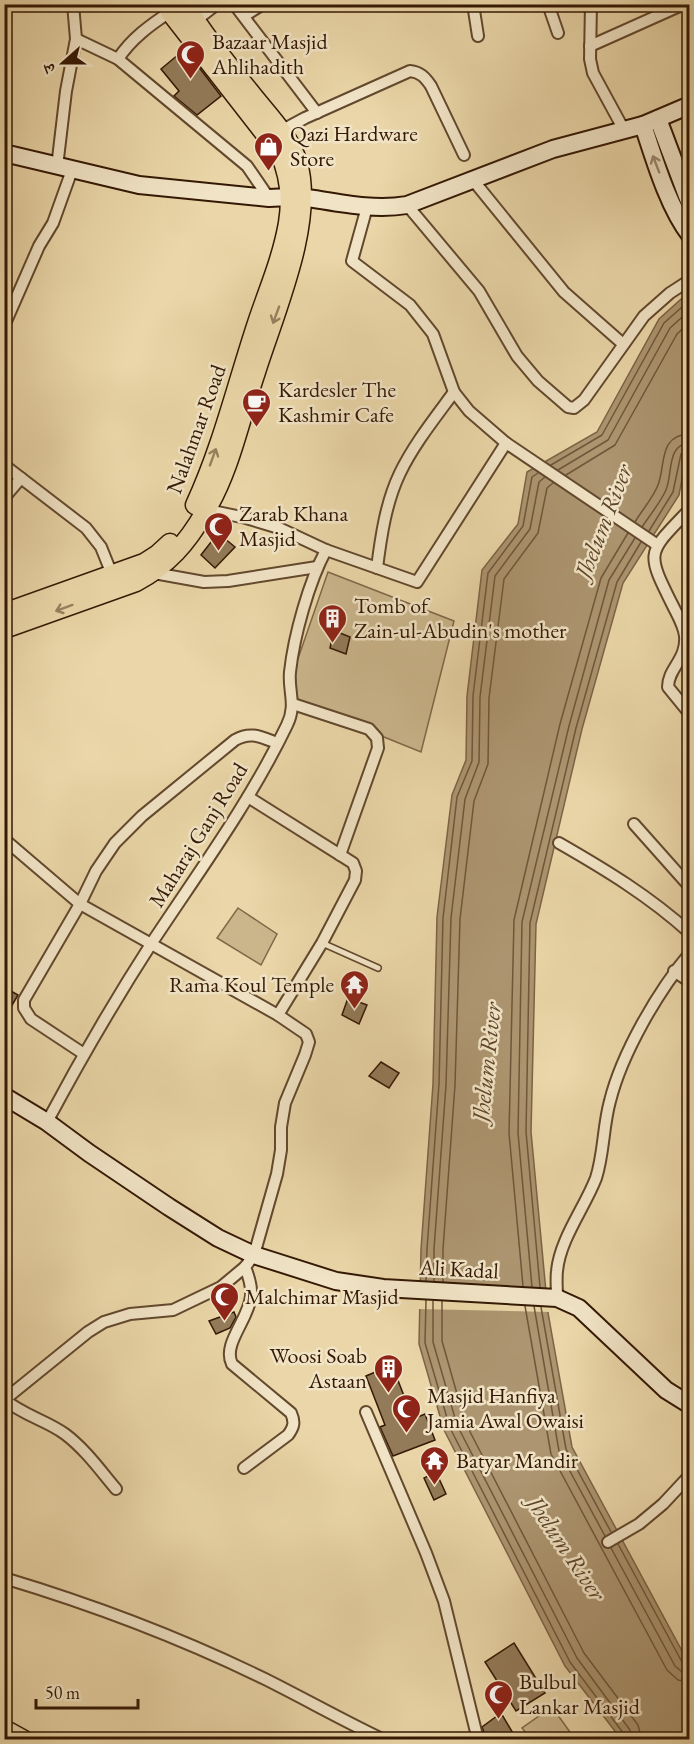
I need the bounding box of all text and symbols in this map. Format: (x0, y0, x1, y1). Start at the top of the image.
place label: Bazaar Masjid Ahlihadith (211, 27, 328, 81)
north arrow (33, 33, 93, 93)
mosque icon: Bazaar Masjid Ahlihadith (175, 38, 207, 80)
text: उ (38, 59, 61, 77)
place label: Qazi Hardware Store (290, 119, 418, 173)
shop icon: Qazi Hardware Store (253, 130, 285, 172)
one-way arrow (650, 155, 661, 174)
one-way arrow (269, 305, 280, 324)
street label: Nalahmar Road (159, 360, 233, 498)
place label: Kardesler The Kashmir Cafe (278, 375, 397, 429)
cafe icon: Kardesler The Kashmir Cafe (241, 386, 273, 428)
one-way arrow (209, 449, 220, 467)
water label: Jhelum River (565, 458, 640, 587)
place label: Zarab Khana Masjid (239, 499, 349, 553)
mosque icon: Zarab Khana Masjid (202, 510, 234, 552)
place label: Tomb of Zain-ul-Abudin's mother (354, 591, 567, 645)
building icon: Tomb of Zain-ul-Abudin's mother (317, 602, 349, 644)
one-way arrow (55, 603, 74, 614)
street label: Maharaj Ganj Road (142, 756, 255, 913)
temple icon: Rama Koul Temple (339, 968, 371, 1010)
place label: Rama Koul Temple (169, 970, 334, 999)
water label: Jhelum River (464, 999, 508, 1128)
street label: Ali Kadal (418, 1252, 499, 1286)
mosque icon: Malchimar Masjid (208, 1280, 240, 1322)
place label: Malchimar Masjid (245, 1282, 399, 1311)
place label: Woosi Soab Astaan (270, 1341, 367, 1395)
building icon: Woosi Soab Astaan (372, 1352, 404, 1394)
place label: Masjid Hanfiya Jamia Awal Owaisi (425, 1381, 584, 1435)
mosque icon: Masjid Hanfiya Jamia Awal Owaisi (390, 1392, 422, 1434)
temple icon: Batyar Mandir (419, 1444, 451, 1486)
place label: Batyar Mandir (456, 1446, 579, 1475)
water label: Jhelum River (518, 1486, 614, 1608)
place label: Bulbul Lankar Masjid (519, 1667, 641, 1721)
scale bar (36, 1672, 138, 1710)
mosque icon: Bulbul Lankar Masjid (482, 1678, 514, 1720)
text: 50 m (45, 1681, 80, 1704)

